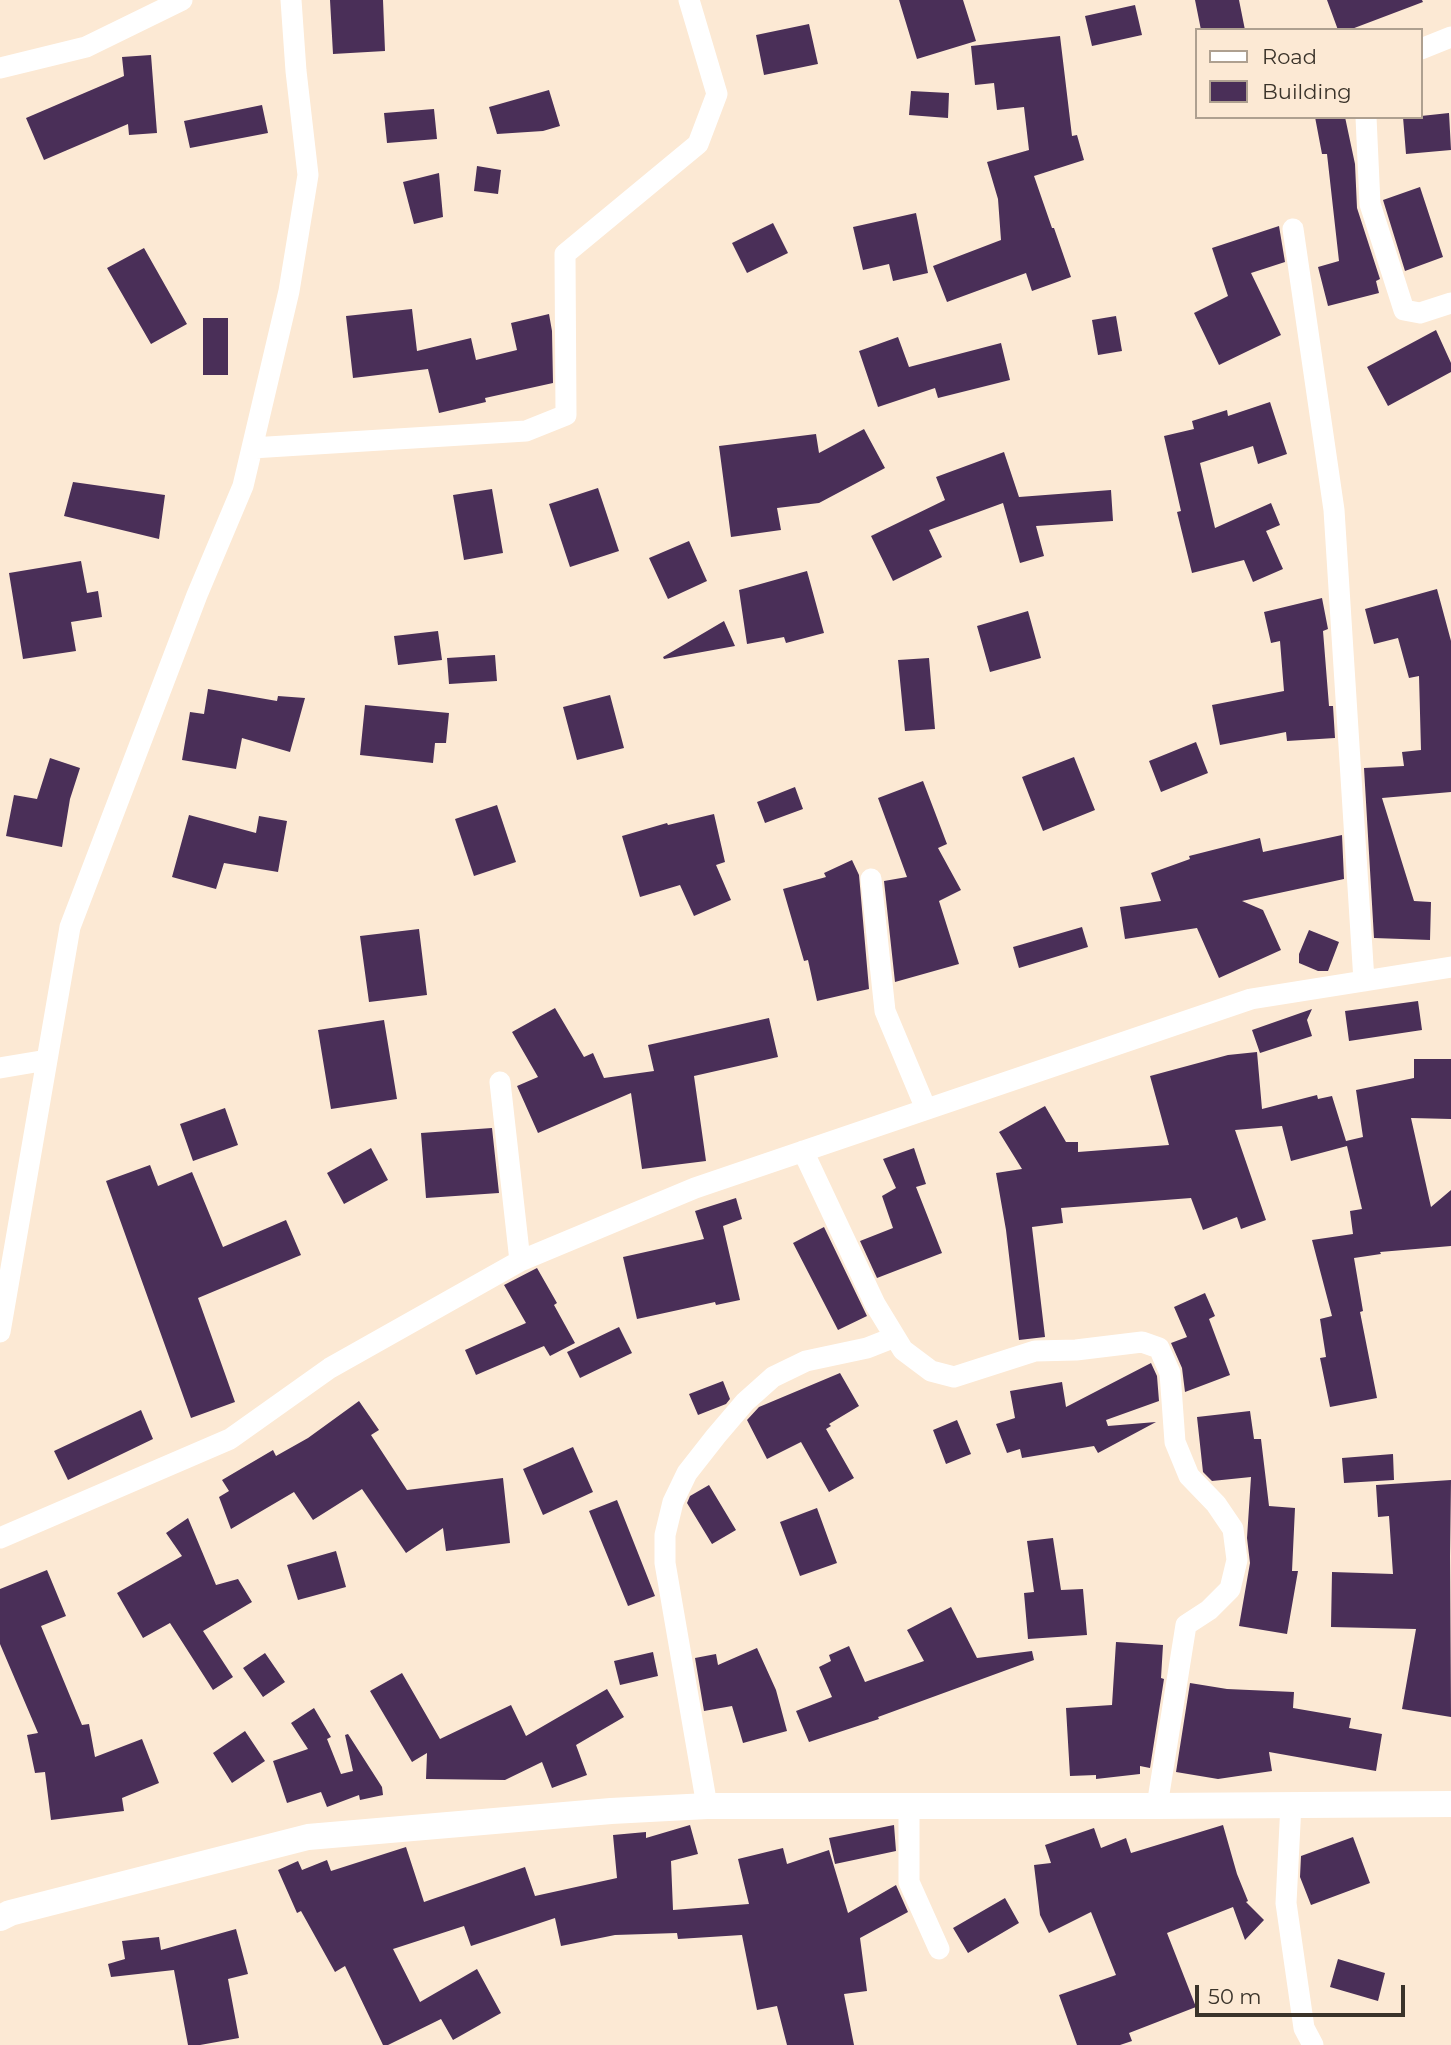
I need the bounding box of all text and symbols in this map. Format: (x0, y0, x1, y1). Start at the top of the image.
legend (1196, 28, 1423, 119)
text: Road (1262, 44, 1317, 69)
text: Building (1262, 79, 1352, 104)
scale bar (1199, 1972, 1409, 2016)
text: 50 m (1208, 1984, 1262, 2009)

